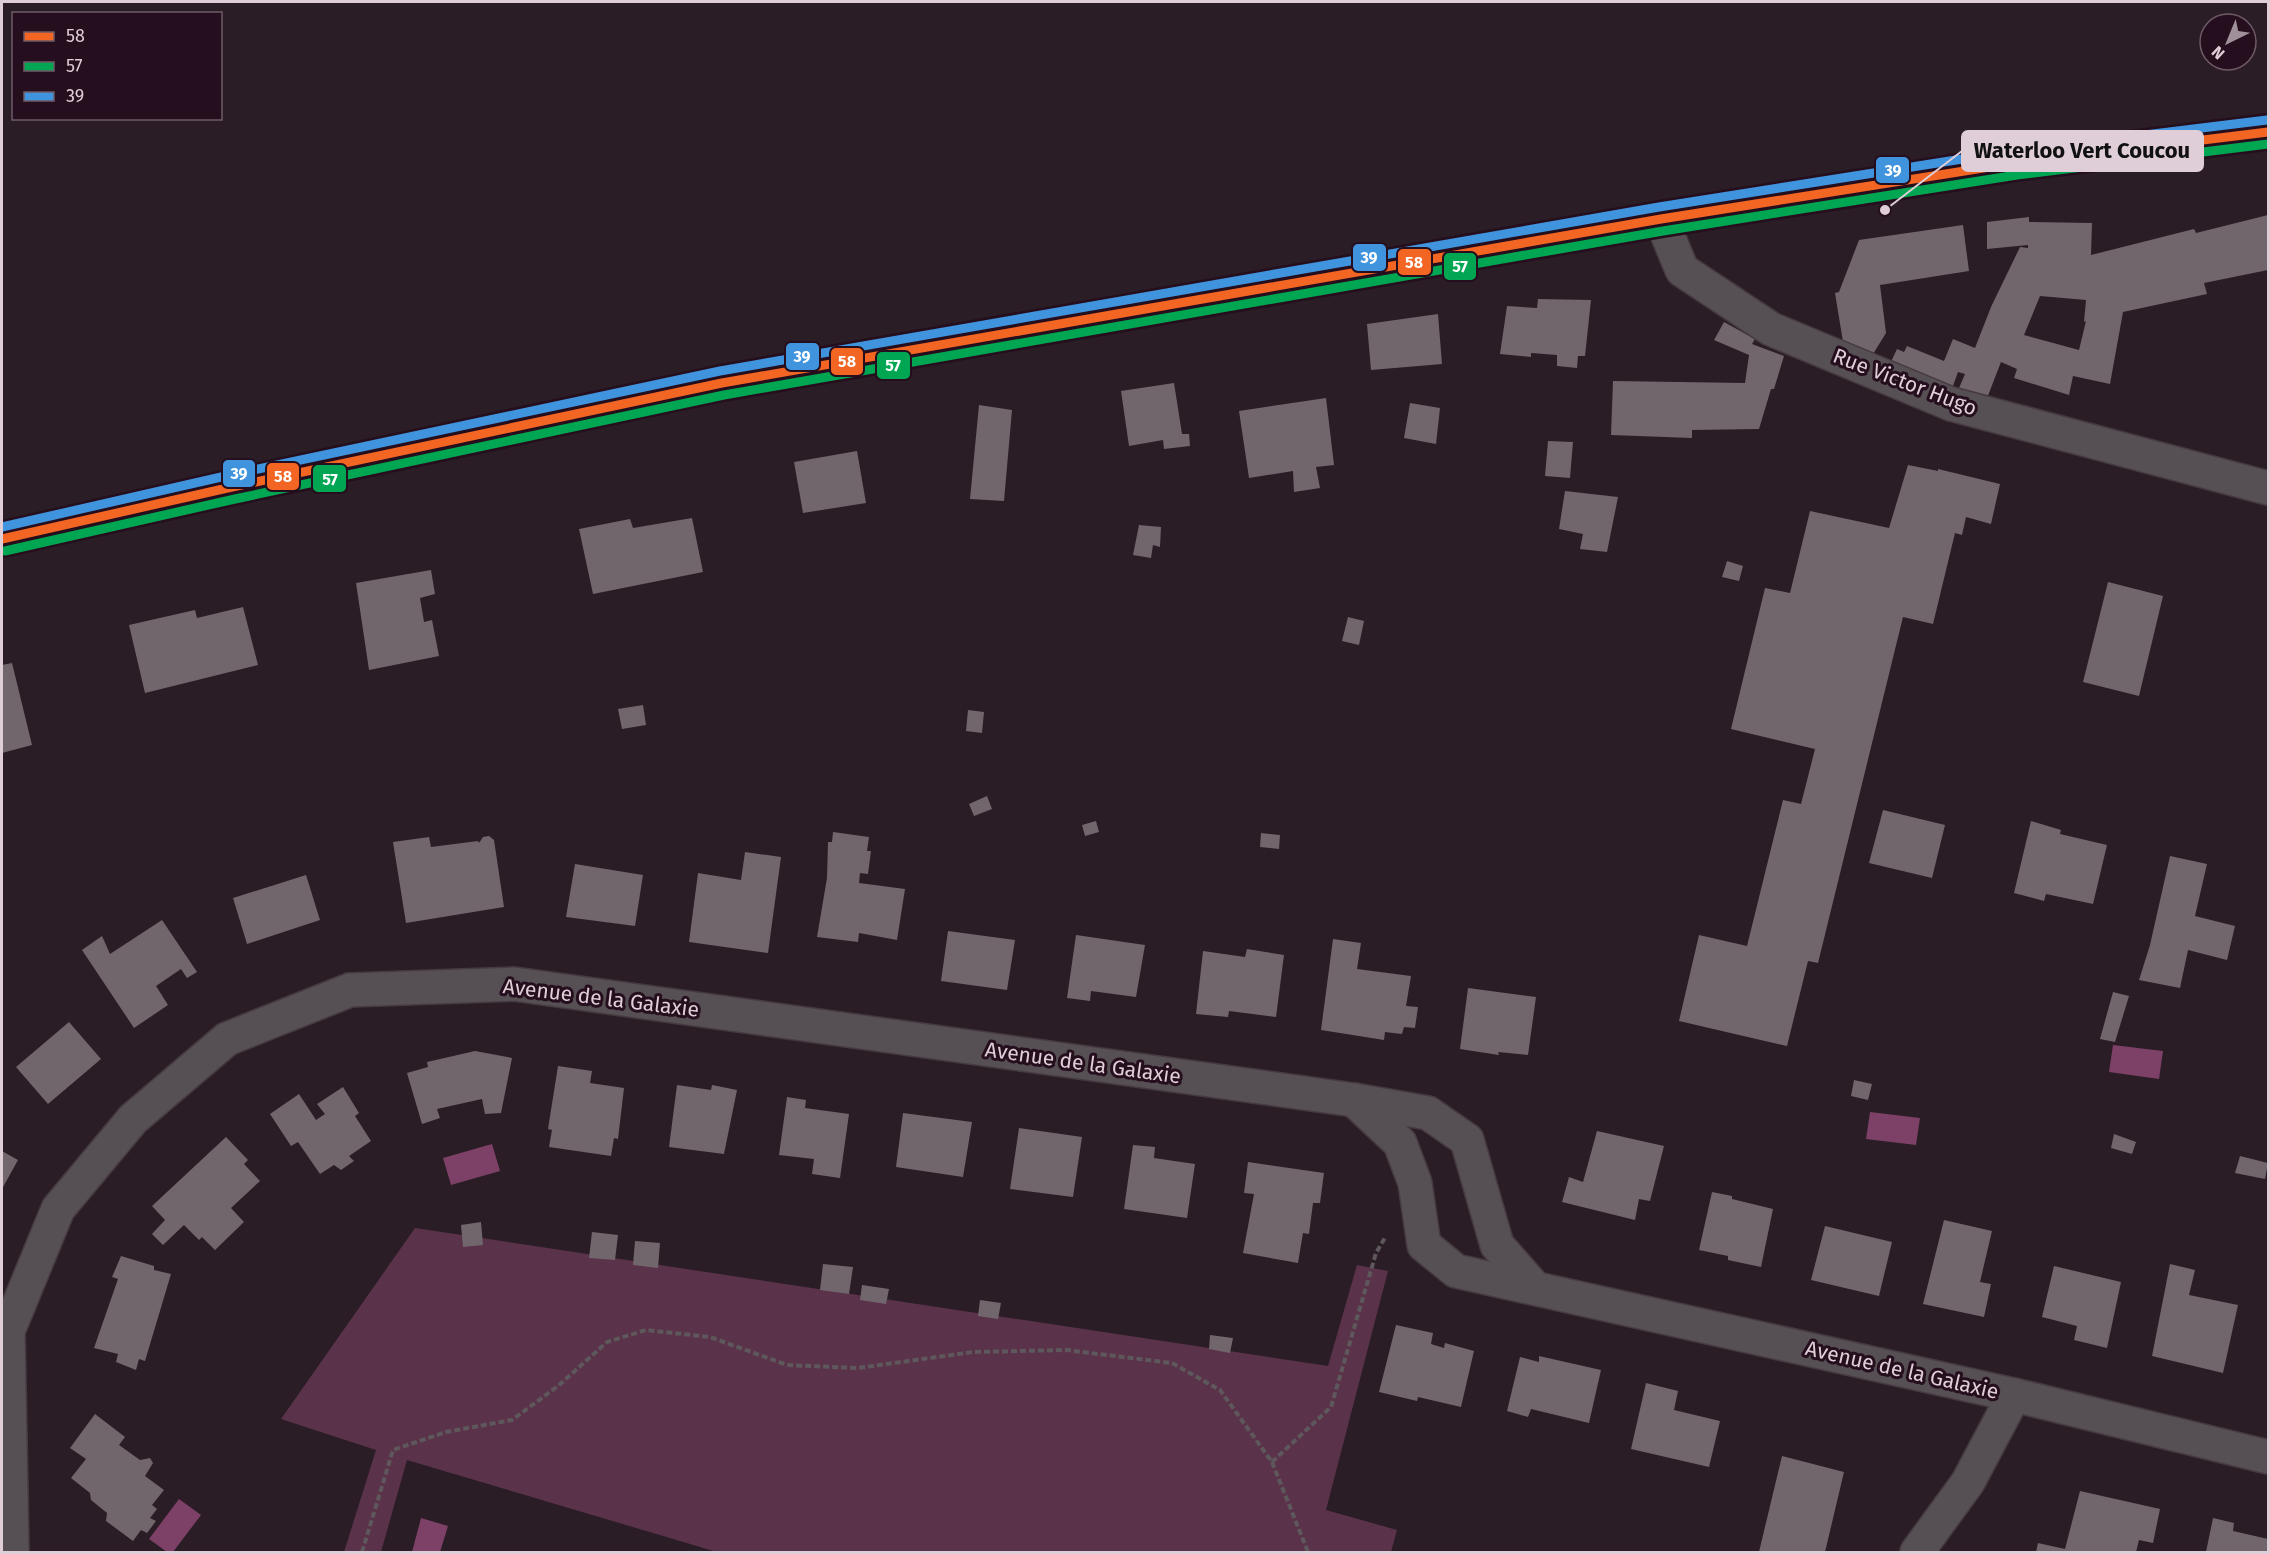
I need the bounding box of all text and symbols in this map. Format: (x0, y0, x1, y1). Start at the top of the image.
legend (12, 12, 222, 120)
north arrow (2198, 12, 2258, 72)
text: 58 (66, 25, 85, 47)
text: N (2208, 42, 2228, 63)
text: 57 (66, 55, 83, 77)
text: 39 (66, 85, 84, 107)
callout: Waterloo Vert Coucou (1962, 131, 2203, 171)
text: Waterloo Vert Coucou (1974, 137, 2190, 164)
line badge: 39 (1875, 156, 1910, 184)
text: 39 (1883, 161, 1902, 180)
line badge: 39 (1352, 243, 1387, 272)
text: 39 (1359, 248, 1378, 267)
line badge: 58 (1397, 248, 1432, 276)
line badge: 57 (1443, 252, 1477, 281)
text: 58 (1405, 253, 1423, 272)
text: 57 (1452, 257, 1468, 276)
line badge: 39 (785, 342, 820, 371)
street label: Rue Victor Hugo (1829, 343, 1981, 421)
text: 39 (792, 347, 811, 366)
line badge: 58 (830, 347, 864, 376)
line badge: 57 (876, 351, 911, 380)
text: 58 (838, 352, 856, 371)
text: 57 (885, 356, 901, 375)
line badge: 39 (222, 459, 256, 488)
line badge: 58 (266, 462, 300, 491)
text: 39 (229, 464, 248, 483)
line badge: 57 (312, 464, 347, 493)
text: 58 (274, 467, 292, 486)
text: 57 (322, 470, 338, 489)
street label: Avenue de la Galaxie (501, 973, 701, 1023)
street label: Avenue de la Galaxie (983, 1036, 1183, 1090)
street label: Avenue de la Galaxie (1803, 1335, 2001, 1405)

